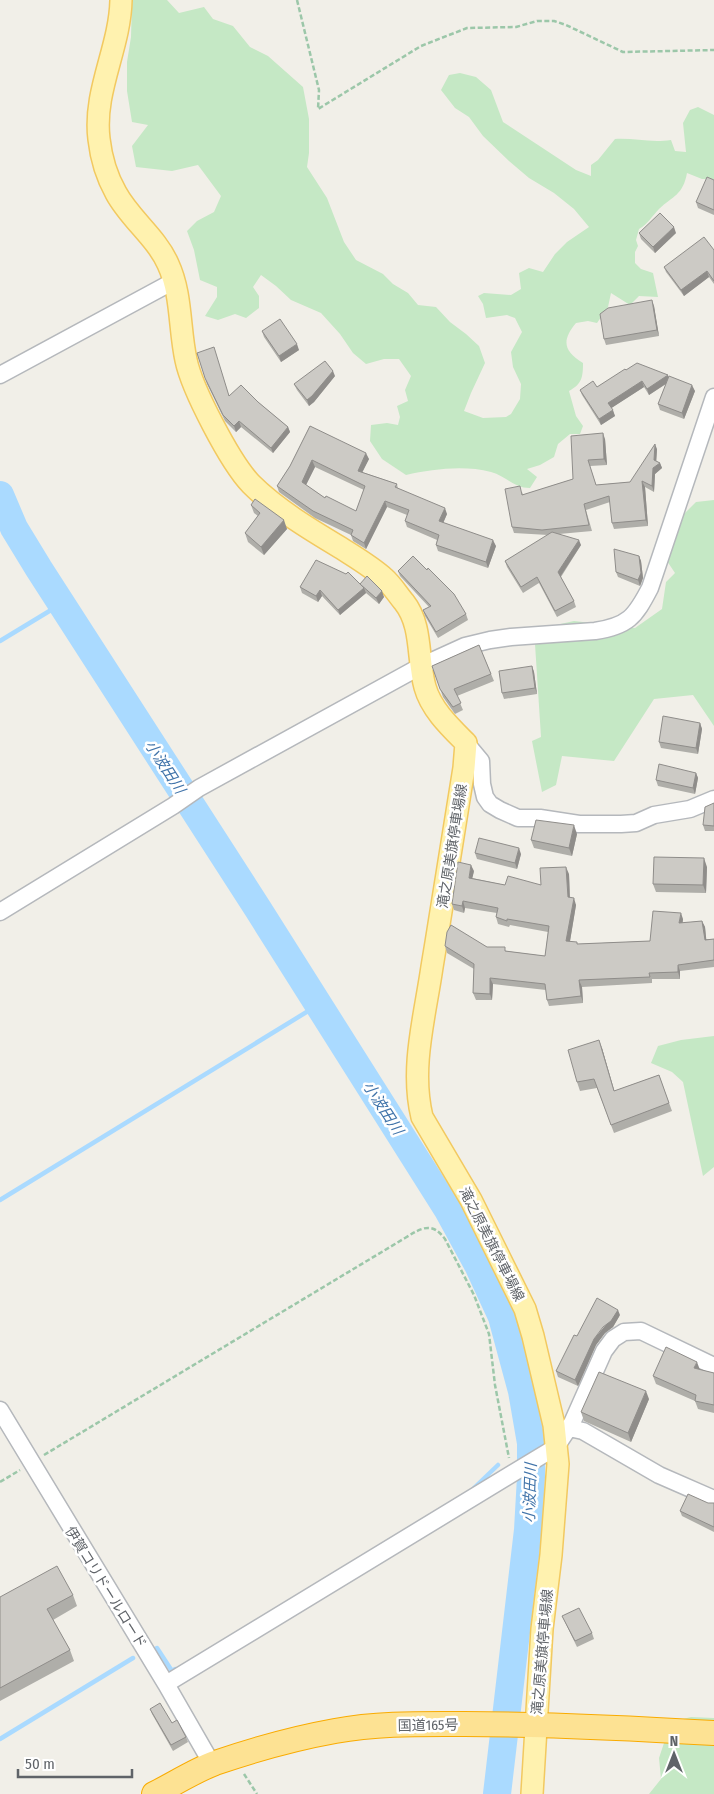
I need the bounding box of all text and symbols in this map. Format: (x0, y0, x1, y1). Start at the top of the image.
water label: 小波田川 (141, 737, 190, 799)
street label: 滝之原美旗停車場線 (434, 783, 471, 910)
water label: 小波田川 (359, 1078, 408, 1140)
street label: 滝之原美旗停車場線 (455, 1184, 528, 1304)
water label: 小波田川 (520, 1461, 540, 1523)
street label: 伊賀コリドールロード (61, 1523, 150, 1651)
street label: 滝之原美旗停車場線 (529, 1589, 556, 1716)
street label: 国道165号 (397, 1716, 459, 1735)
north arrow (649, 1729, 699, 1779)
text: N (670, 1733, 678, 1750)
scale bar (18, 1746, 131, 1778)
text: 50 m (25, 1755, 55, 1773)

